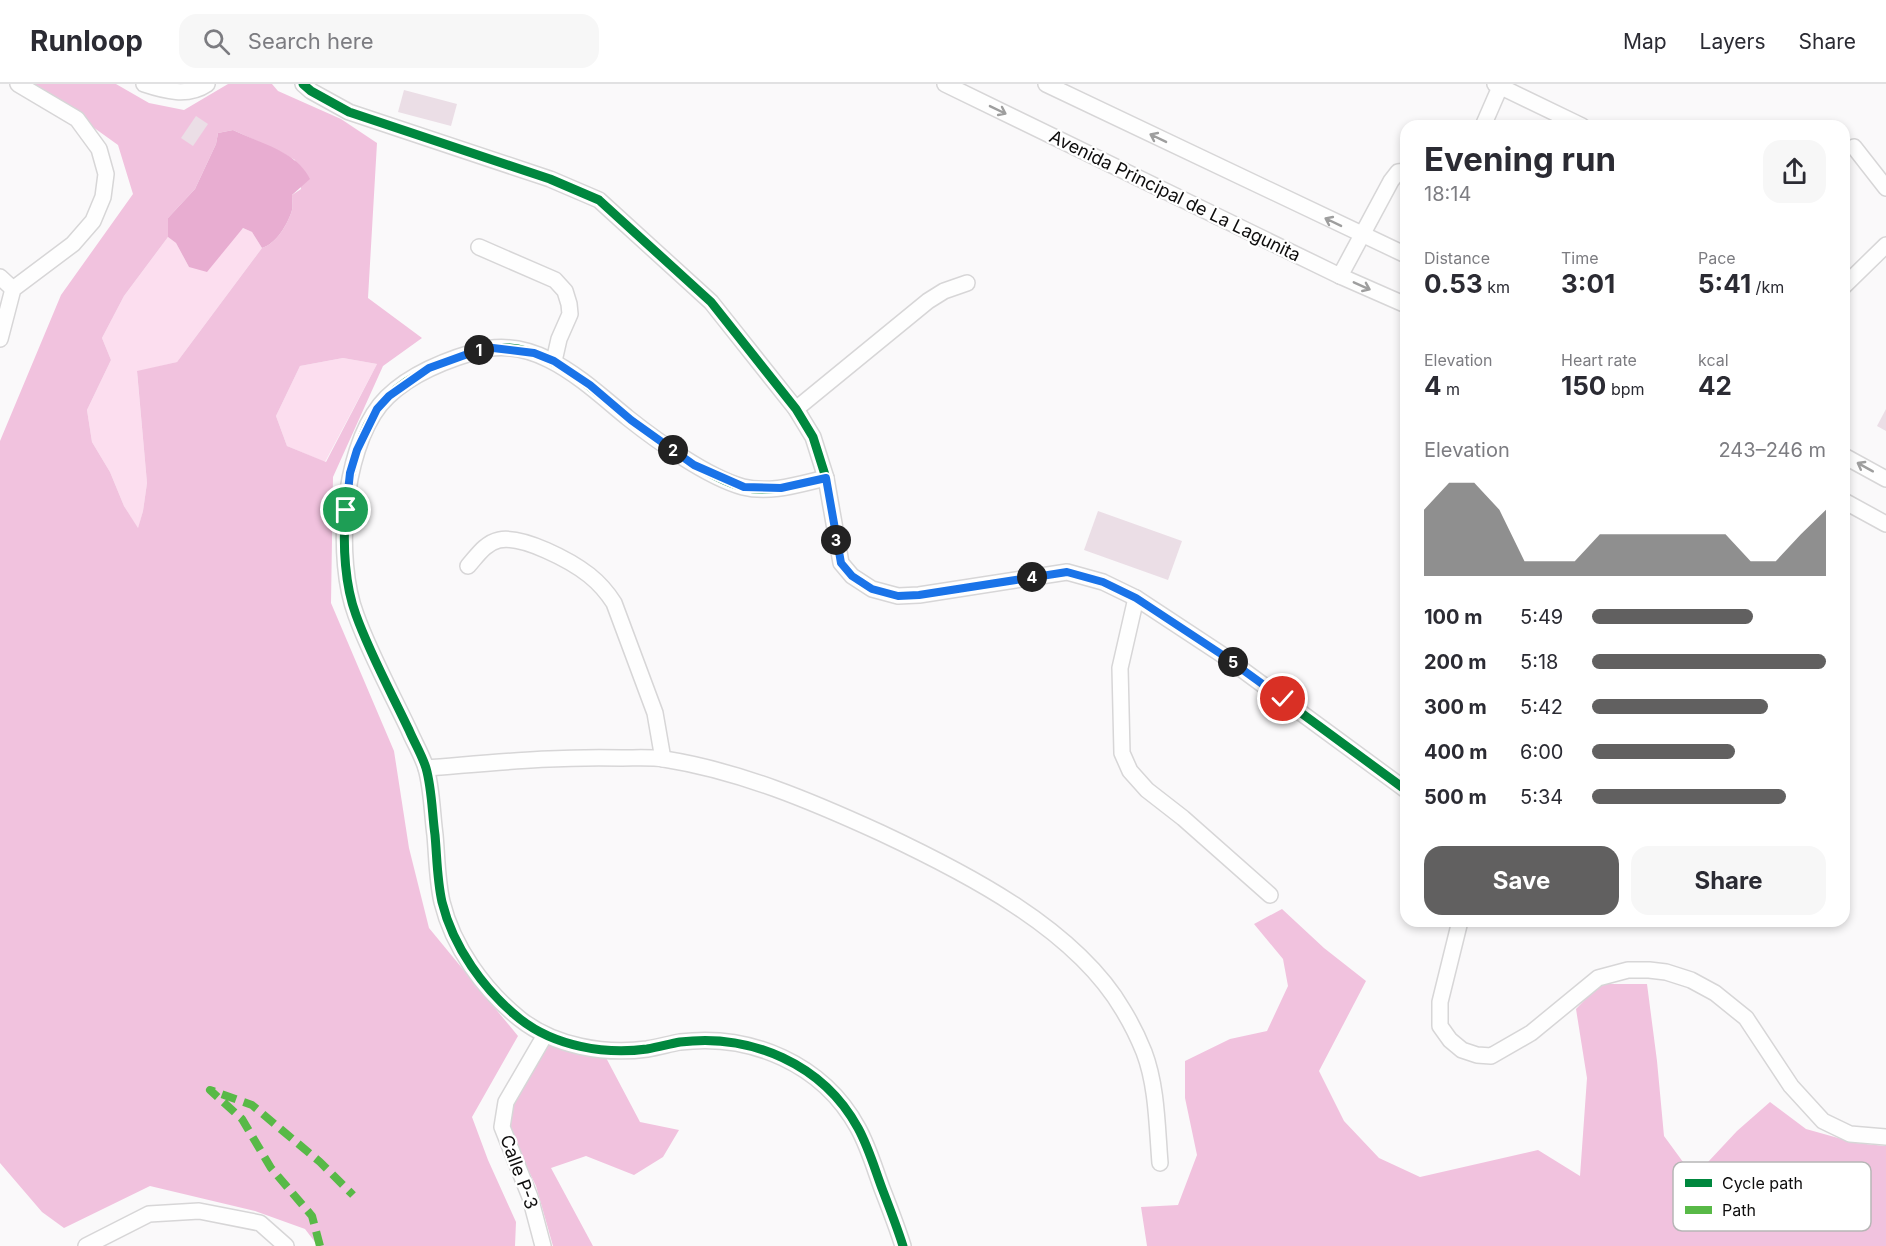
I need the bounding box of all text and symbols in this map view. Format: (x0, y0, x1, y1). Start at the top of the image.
search box (179, 14, 599, 68)
text: Runloop (30, 24, 143, 58)
icon: search (200, 25, 233, 58)
text: Search here (248, 28, 374, 54)
text: Map (1623, 29, 1667, 54)
text: Layers (1700, 29, 1766, 54)
text: Share (1799, 29, 1856, 54)
one-way arrow (988, 104, 1006, 116)
street label: Avenida Principal de La Lagunita (1046, 126, 1304, 266)
one-way arrow (1149, 131, 1167, 143)
text: Evening run (1424, 139, 1616, 179)
button: share (1763, 140, 1826, 203)
text: 18:14 (1424, 182, 1471, 206)
one-way arrow (1325, 215, 1343, 227)
text: Distance (1424, 248, 1490, 268)
text: Time (1561, 248, 1599, 268)
text: Pace (1698, 248, 1736, 268)
text: 0.53 (1424, 268, 1483, 299)
text: 3:01 (1561, 268, 1615, 299)
text: 5:41 (1698, 268, 1751, 299)
text: km (1483, 277, 1510, 297)
text: /km (1751, 277, 1784, 297)
one-way arrow (1352, 281, 1371, 292)
pin: 1 (464, 335, 494, 365)
text: 1 (476, 340, 482, 360)
text: Elevation (1424, 350, 1493, 370)
text: Heart rate (1561, 350, 1637, 370)
text: kcal (1698, 350, 1729, 370)
text: 4 (1424, 370, 1442, 401)
text: 150 (1561, 370, 1606, 401)
text: 42 (1698, 370, 1732, 401)
text: m (1442, 379, 1460, 399)
text: bpm (1606, 379, 1644, 399)
pin: 2 (658, 435, 688, 465)
text: Elevation (1424, 438, 1510, 462)
text: 243–246 m (1718, 438, 1826, 462)
text: 2 (668, 440, 678, 460)
one-way arrow (1857, 461, 1874, 473)
pin (320, 484, 371, 535)
icon: arrive (329, 493, 362, 526)
pin: 3 (821, 525, 851, 555)
text: 3 (831, 530, 841, 550)
pin: 4 (1017, 562, 1047, 592)
text: 4 (1027, 567, 1037, 587)
text: 100 m (1424, 605, 1483, 629)
text: 5:49 (1520, 605, 1563, 629)
pin: 5 (1218, 647, 1248, 677)
text: 200 m (1424, 650, 1487, 674)
text: 5:18 (1520, 650, 1558, 674)
text: 5 (1228, 652, 1238, 672)
pin (1257, 673, 1308, 724)
icon: check (1266, 682, 1299, 715)
text: 300 m (1424, 695, 1487, 719)
text: 5:42 (1520, 695, 1563, 719)
text: 400 m (1424, 740, 1488, 764)
text: 6:00 (1520, 740, 1563, 764)
text: 500 m (1424, 785, 1487, 809)
text: 5:34 (1520, 785, 1563, 809)
button: Save (1424, 846, 1619, 915)
button: Share (1631, 846, 1826, 915)
street label: Calle P-3 (496, 1132, 543, 1212)
legend (1673, 1162, 1871, 1231)
text: Cycle path (1722, 1173, 1803, 1193)
text: Path (1722, 1200, 1756, 1220)

